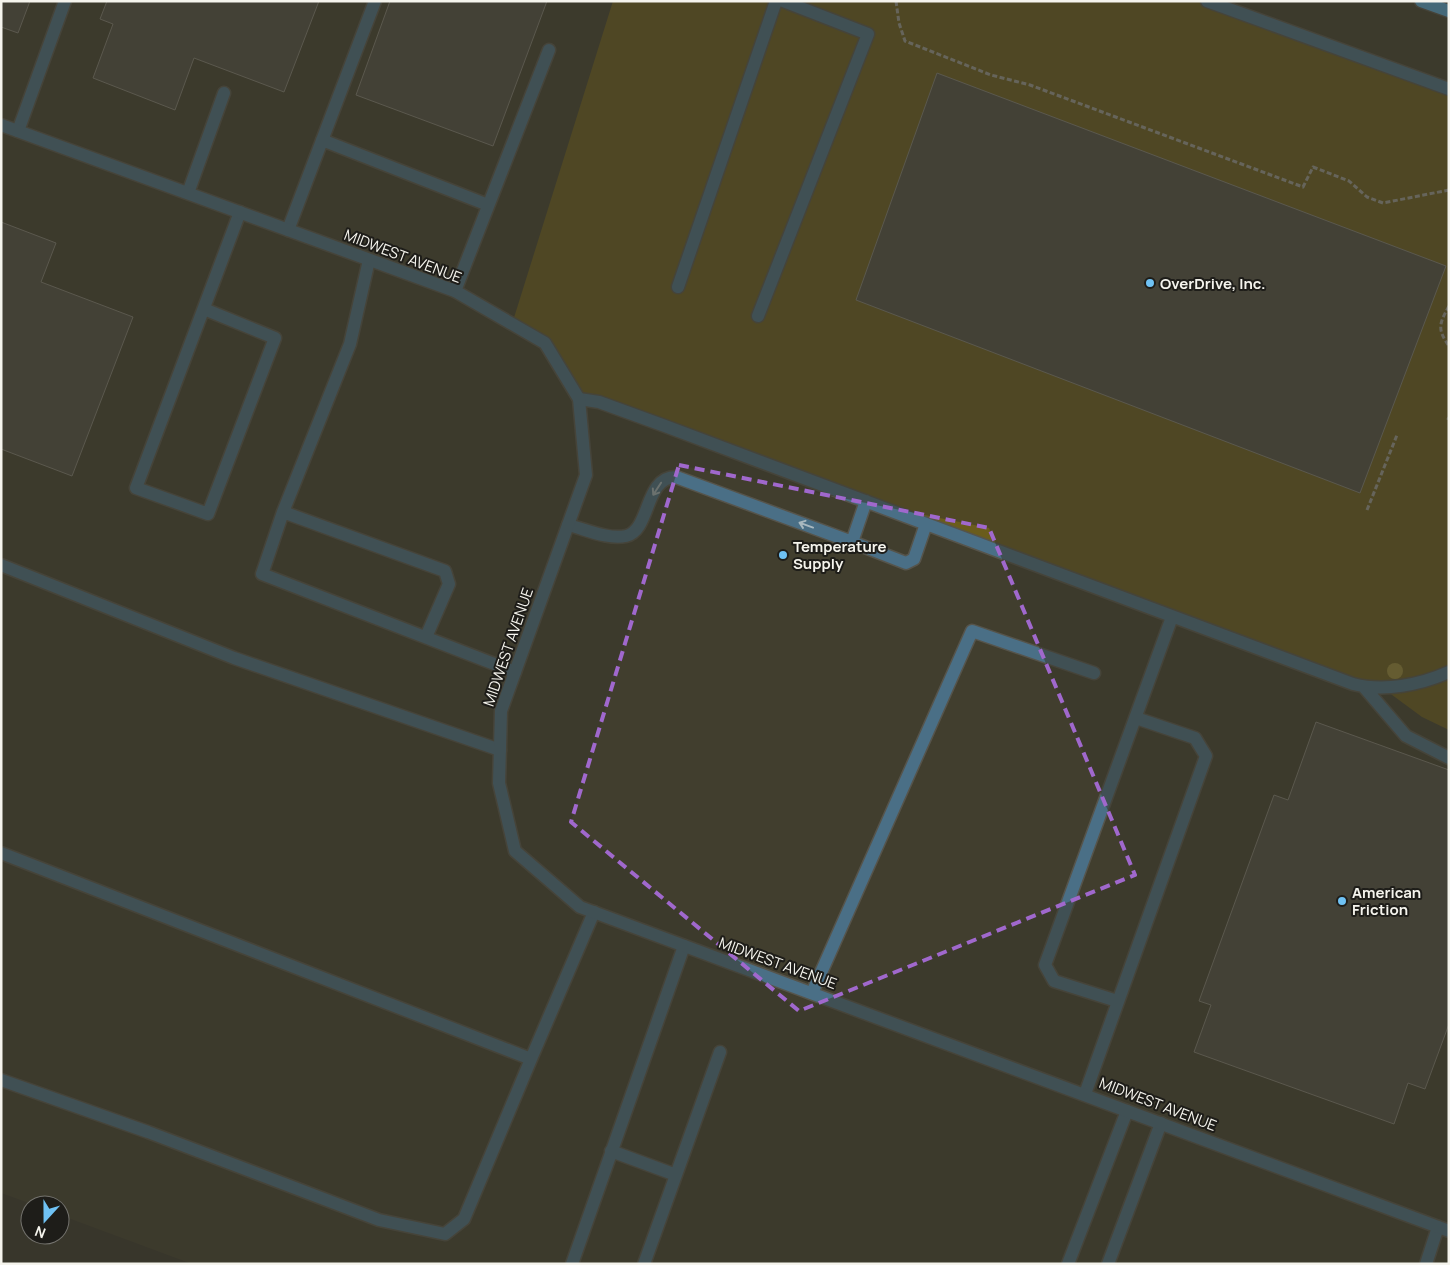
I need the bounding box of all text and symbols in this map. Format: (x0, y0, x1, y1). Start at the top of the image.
street label: MIDWEST AVENUE (341, 224, 465, 288)
place label: OverDrive, Inc. (1160, 273, 1266, 294)
marker: OverDrive, Inc. (1144, 277, 1156, 289)
one-way arrow (652, 482, 662, 496)
one-way arrow (799, 520, 814, 529)
place label: Temperature Supply (793, 536, 887, 574)
marker: Temperature Supply (777, 549, 789, 561)
street label: MIDWEST AVENUE (478, 585, 538, 709)
place label: American Friction (1352, 882, 1421, 920)
marker: American Friction (1336, 895, 1348, 907)
street label: MIDWEST AVENUE (716, 932, 840, 994)
street label: MIDWEST AVENUE (1096, 1072, 1220, 1136)
north arrow (20, 1195, 70, 1245)
text: N (32, 1222, 48, 1243)

